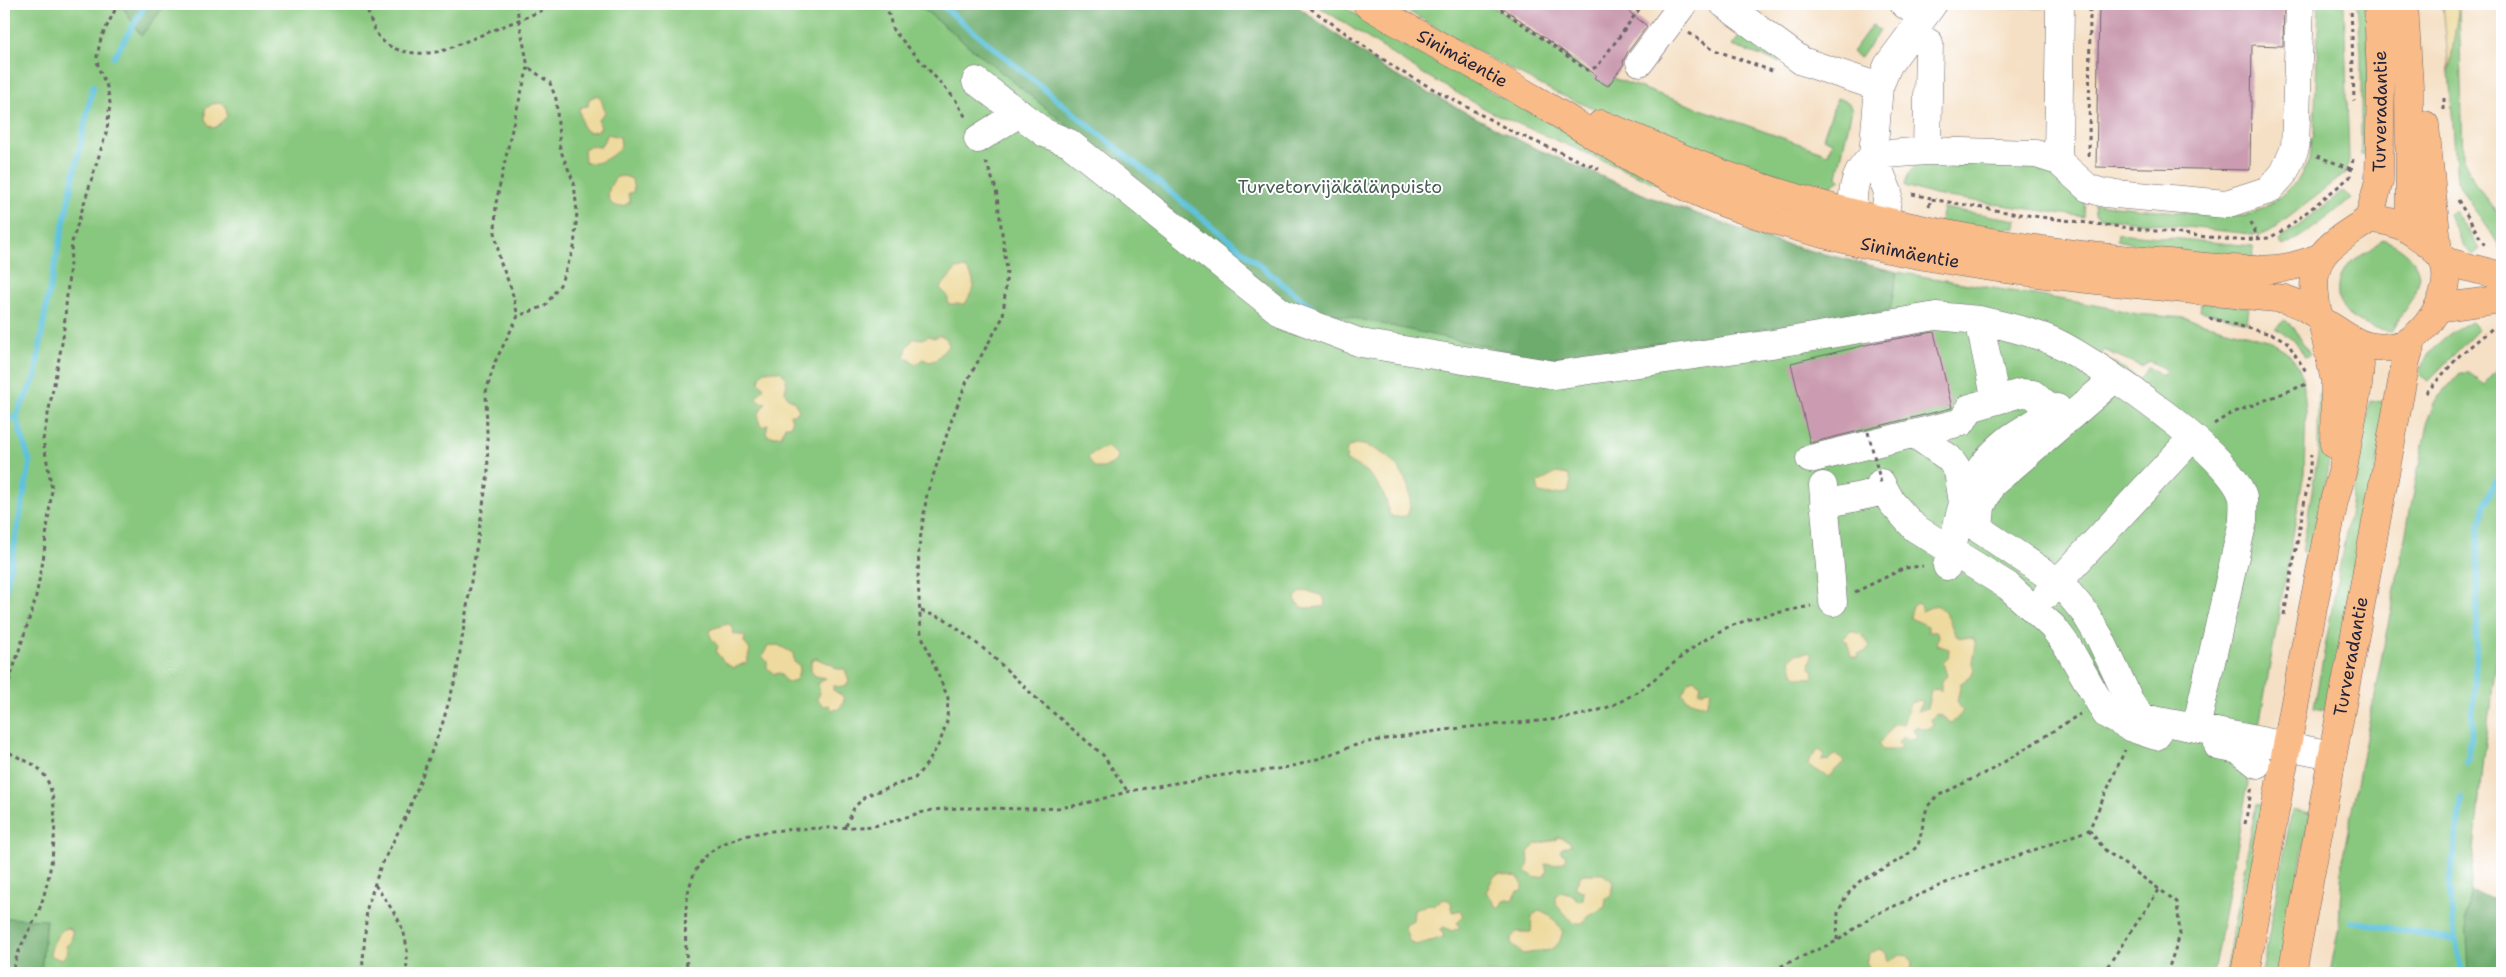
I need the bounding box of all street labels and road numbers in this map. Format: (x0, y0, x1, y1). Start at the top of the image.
street label: Sinimäentie (1413, 24, 1512, 93)
street label: Turveradantie (2367, 50, 2393, 172)
street label: Sinimäentie (1858, 231, 1961, 274)
street label: Turveradantie (2328, 595, 2374, 718)

